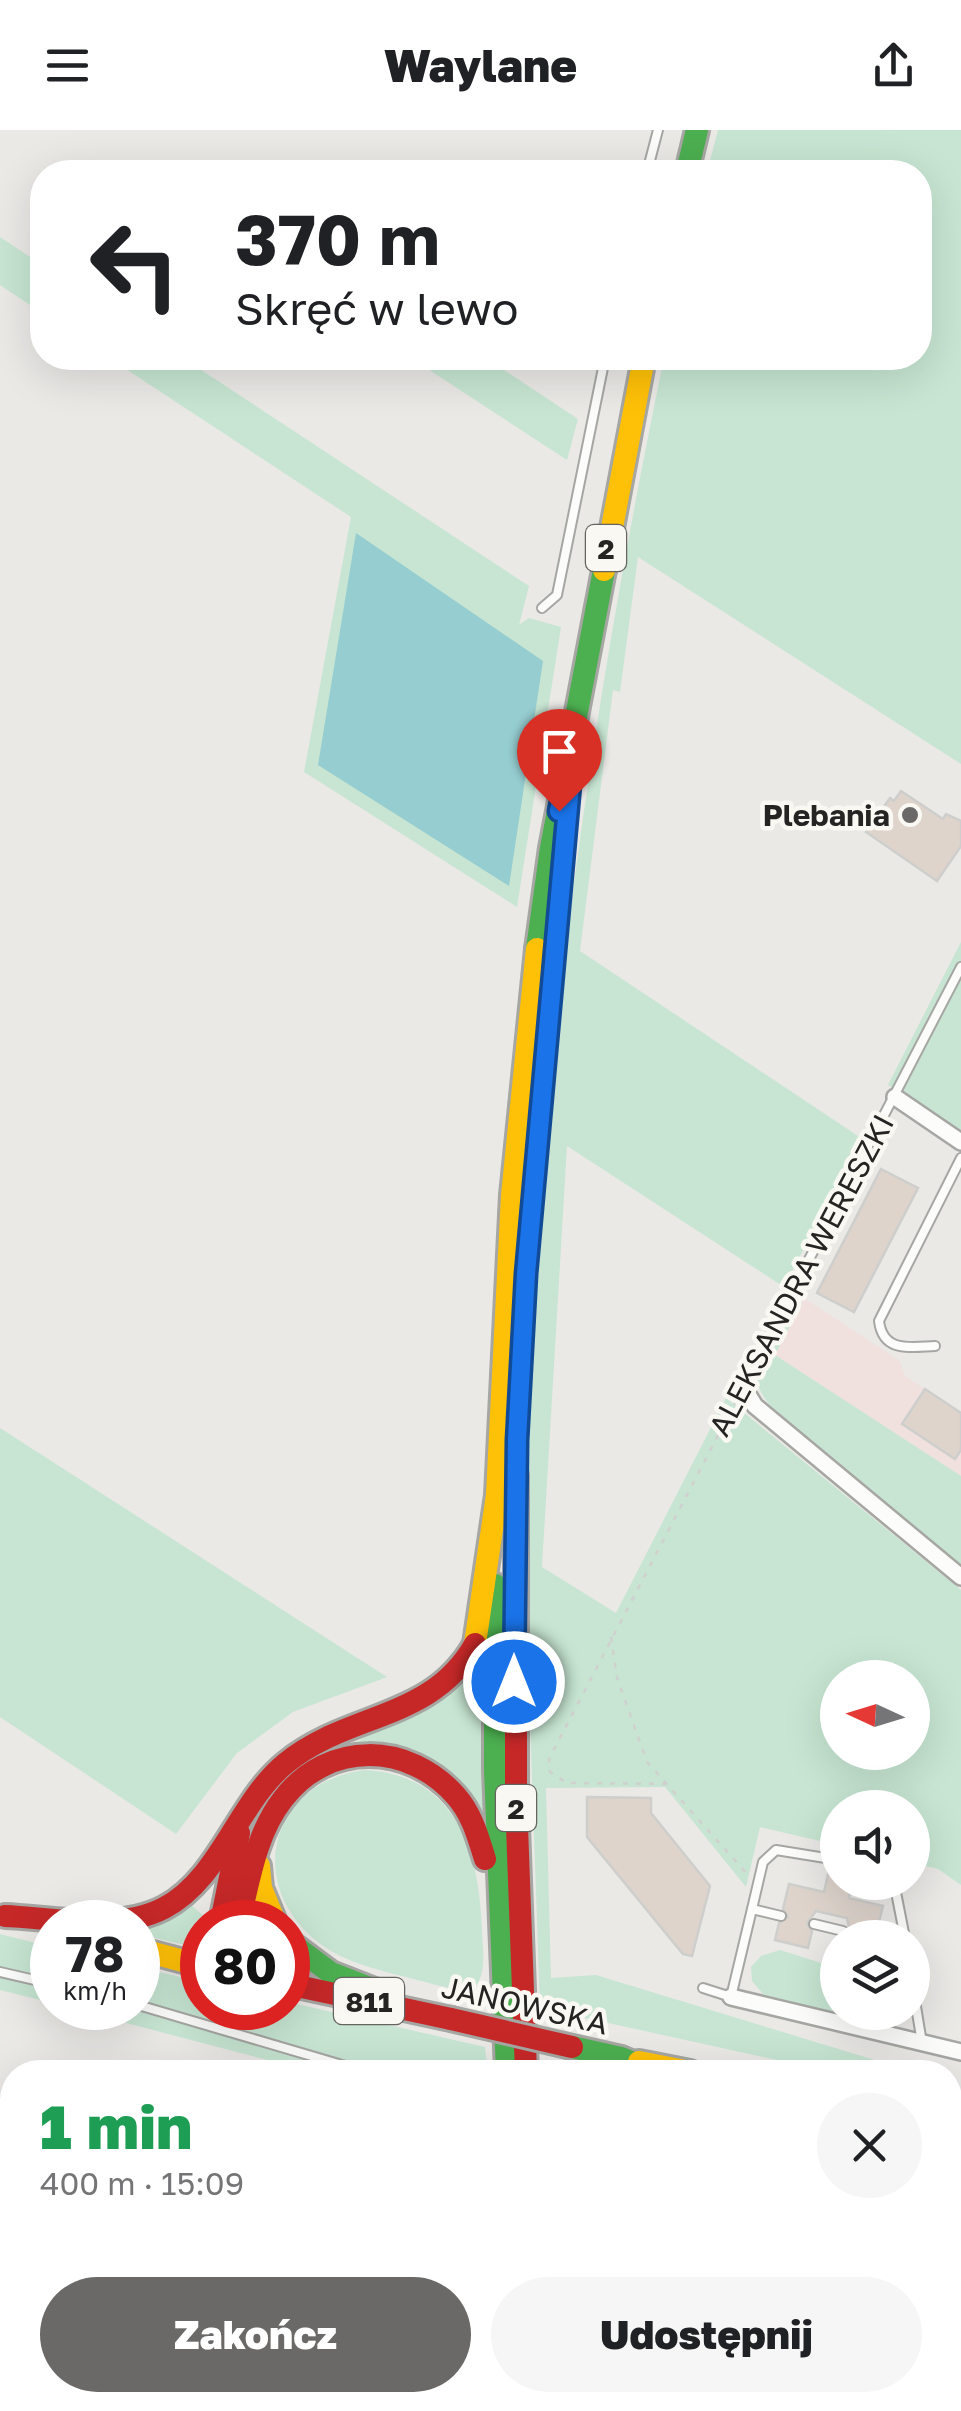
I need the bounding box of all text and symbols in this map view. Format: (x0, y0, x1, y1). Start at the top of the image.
icon: menu (40, 38, 95, 93)
text: Waylane (384, 38, 577, 92)
icon: share (866, 38, 921, 93)
text: 370 m (235, 196, 440, 280)
icon: left (70, 200, 200, 330)
text: Skręć w lewo (235, 281, 519, 335)
road number: 2 (586, 525, 626, 571)
pin (517, 709, 602, 812)
icon: arrive (532, 724, 587, 779)
place label: Plebania (763, 797, 890, 833)
marker: Plebania (899, 804, 921, 826)
street label: ALEKSANDRA WERESZKI (701, 1108, 901, 1442)
position arrow (462, 1630, 566, 1734)
north arrow (820, 1660, 930, 1770)
map controls (820, 1660, 930, 2030)
road number: 2 (496, 1785, 536, 1831)
button: sound (820, 1790, 930, 1900)
speed limit sign: 80 (180, 1900, 310, 2030)
button: layers (820, 1920, 930, 2030)
text: 78 (65, 1923, 125, 1983)
street label: JANOWSKA (438, 1968, 612, 2042)
text: km/h (63, 1975, 127, 2006)
road number: 811 (334, 1978, 404, 2024)
text: 1 min (40, 2090, 192, 2162)
button: close (817, 2093, 922, 2198)
text: 400 m · 15:09 (40, 2164, 244, 2202)
button: Zakończ (40, 2277, 471, 2392)
button: Udostępnij (491, 2277, 922, 2392)

